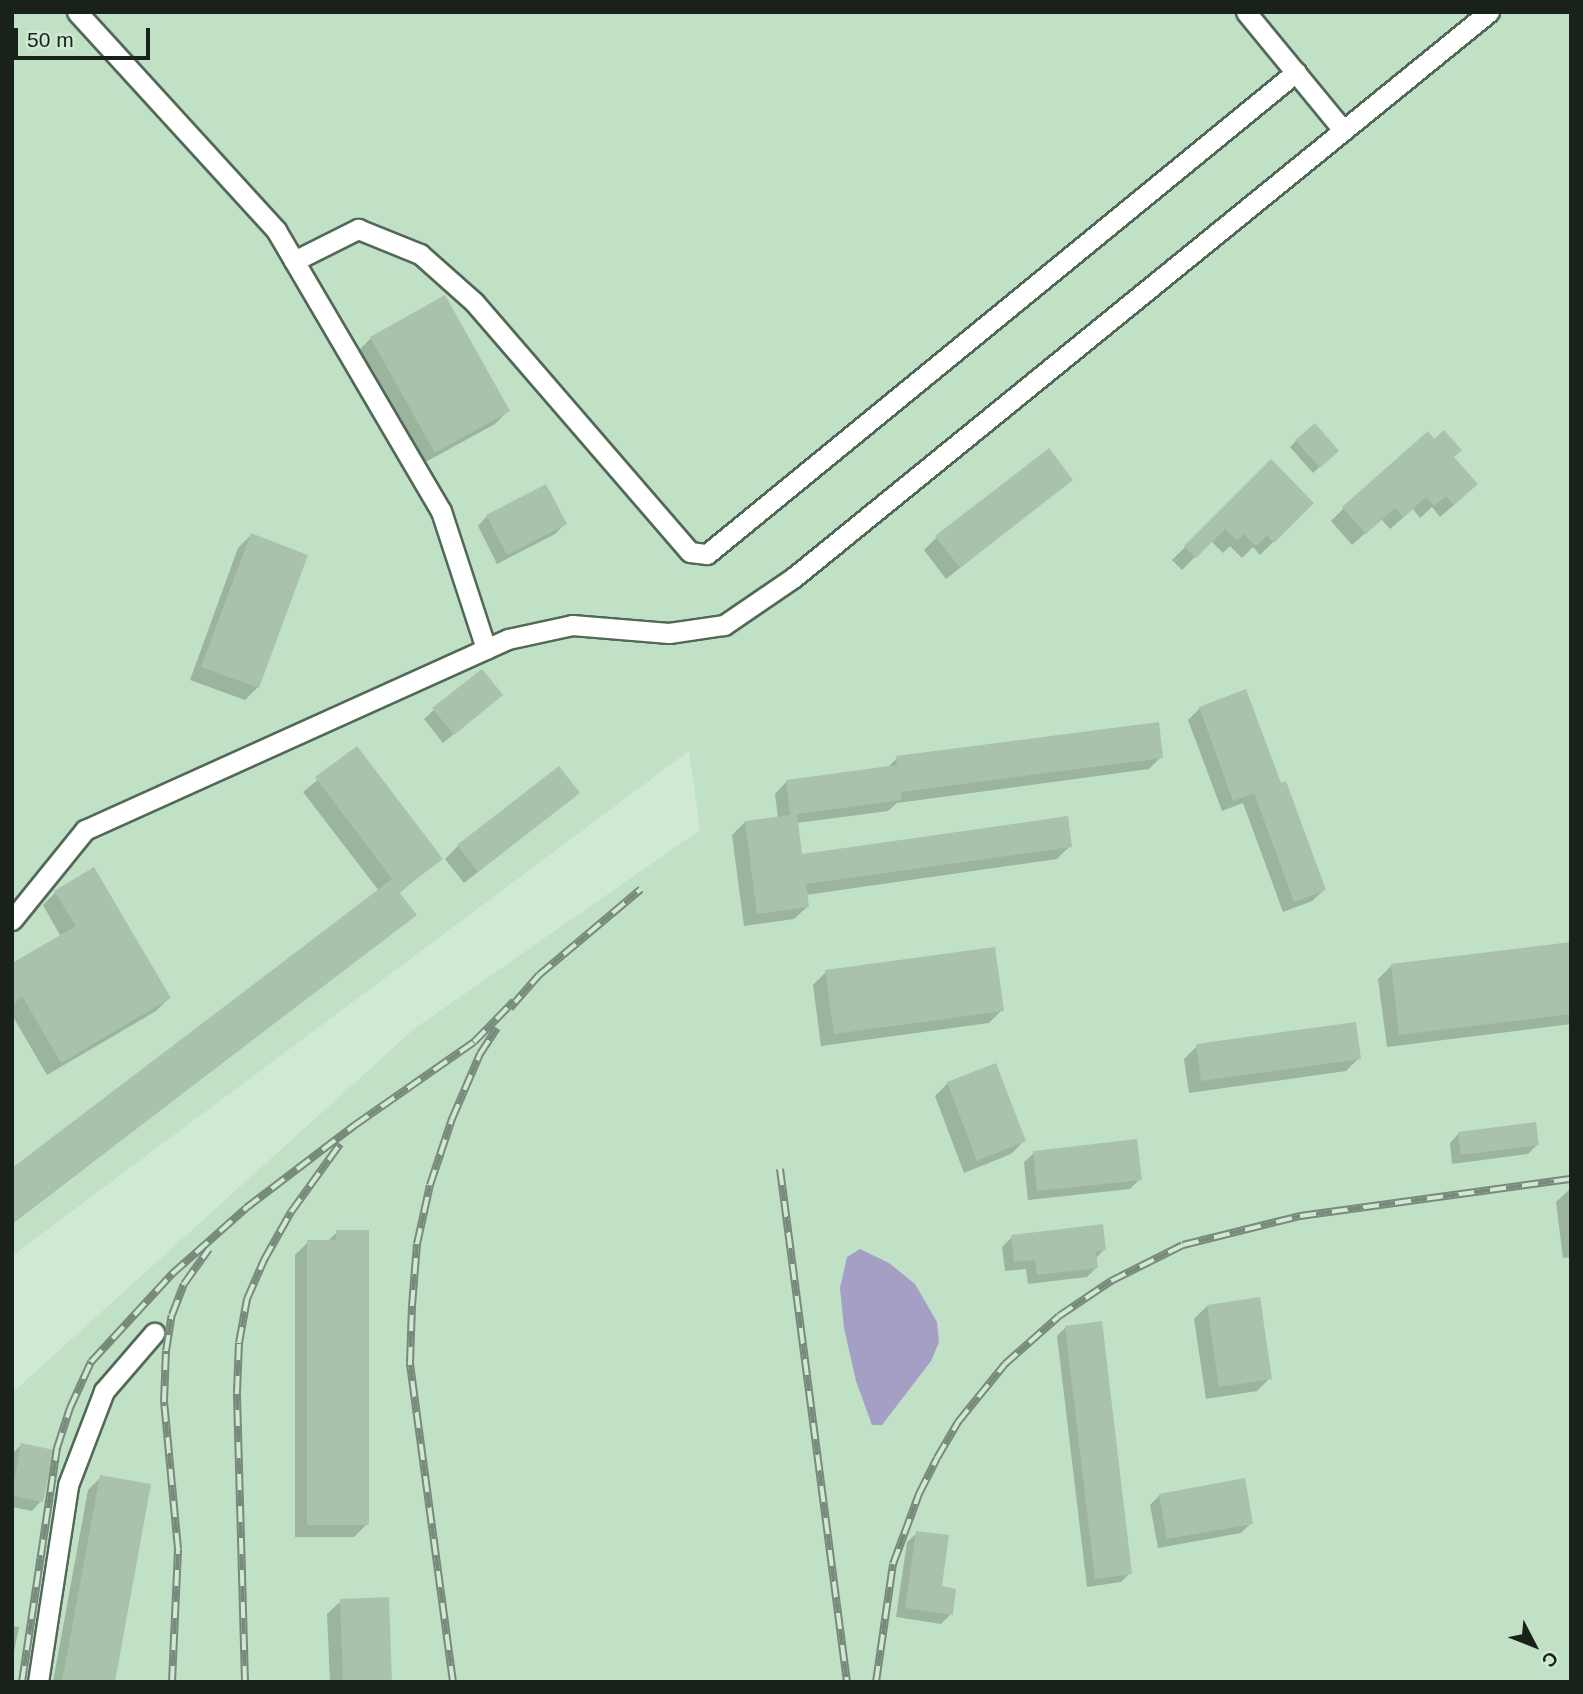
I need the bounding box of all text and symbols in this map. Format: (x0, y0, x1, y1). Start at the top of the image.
scale bar (18, 14, 154, 58)
text: 50 m (27, 28, 74, 51)
north arrow (1499, 1610, 1569, 1680)
text: С (1538, 1647, 1562, 1672)

